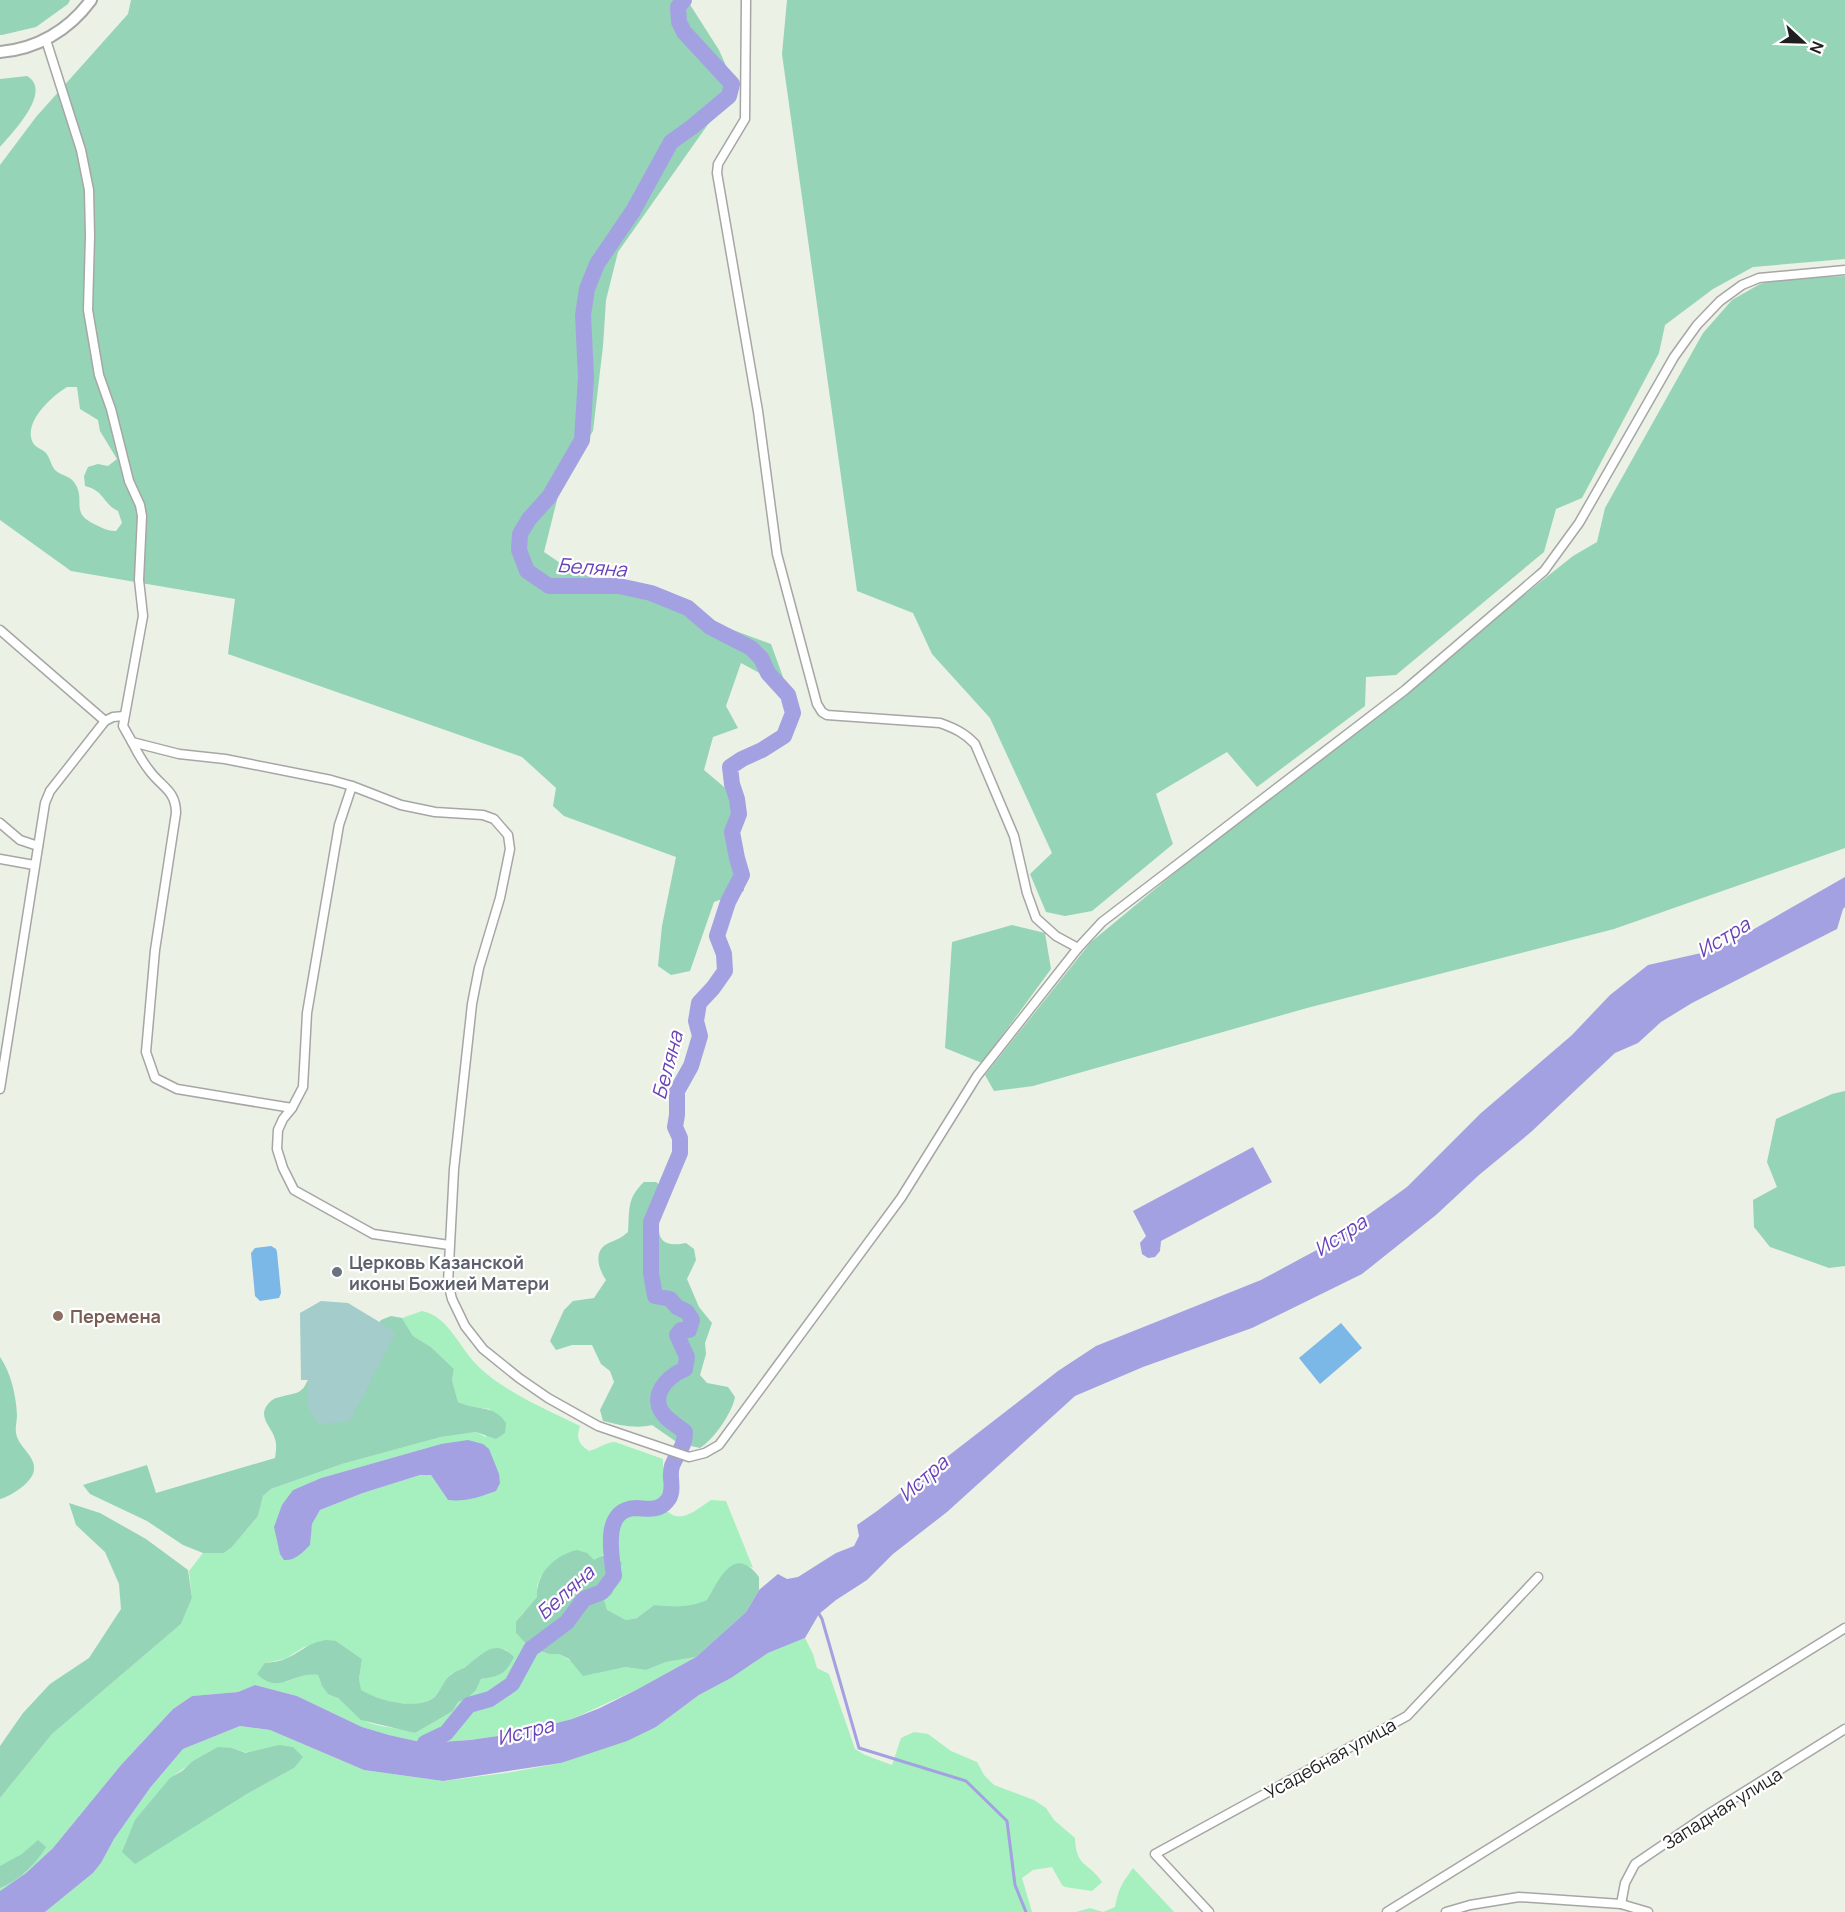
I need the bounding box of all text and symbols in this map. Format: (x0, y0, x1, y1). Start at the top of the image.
north arrow (1773, 12, 1833, 72)
text: N (1805, 38, 1829, 57)
water label: Беляна (557, 551, 628, 583)
water label: Истра (1691, 910, 1755, 963)
water label: Беляна (645, 1027, 689, 1102)
water label: Истра (1309, 1208, 1372, 1262)
place label: Церковь Казанской иконы Божией Матери (349, 1250, 549, 1295)
marker: Церковь Казанской иконы Божией Матери (330, 1265, 344, 1279)
place label: Перемена (70, 1304, 161, 1328)
marker: Перемена (51, 1309, 65, 1323)
water label: Истра (892, 1448, 954, 1507)
water label: Беляна (530, 1558, 600, 1625)
water label: Истра (494, 1711, 557, 1751)
street label: Усадебная улица (1260, 1712, 1400, 1804)
street label: Западная улица (1658, 1762, 1786, 1854)

